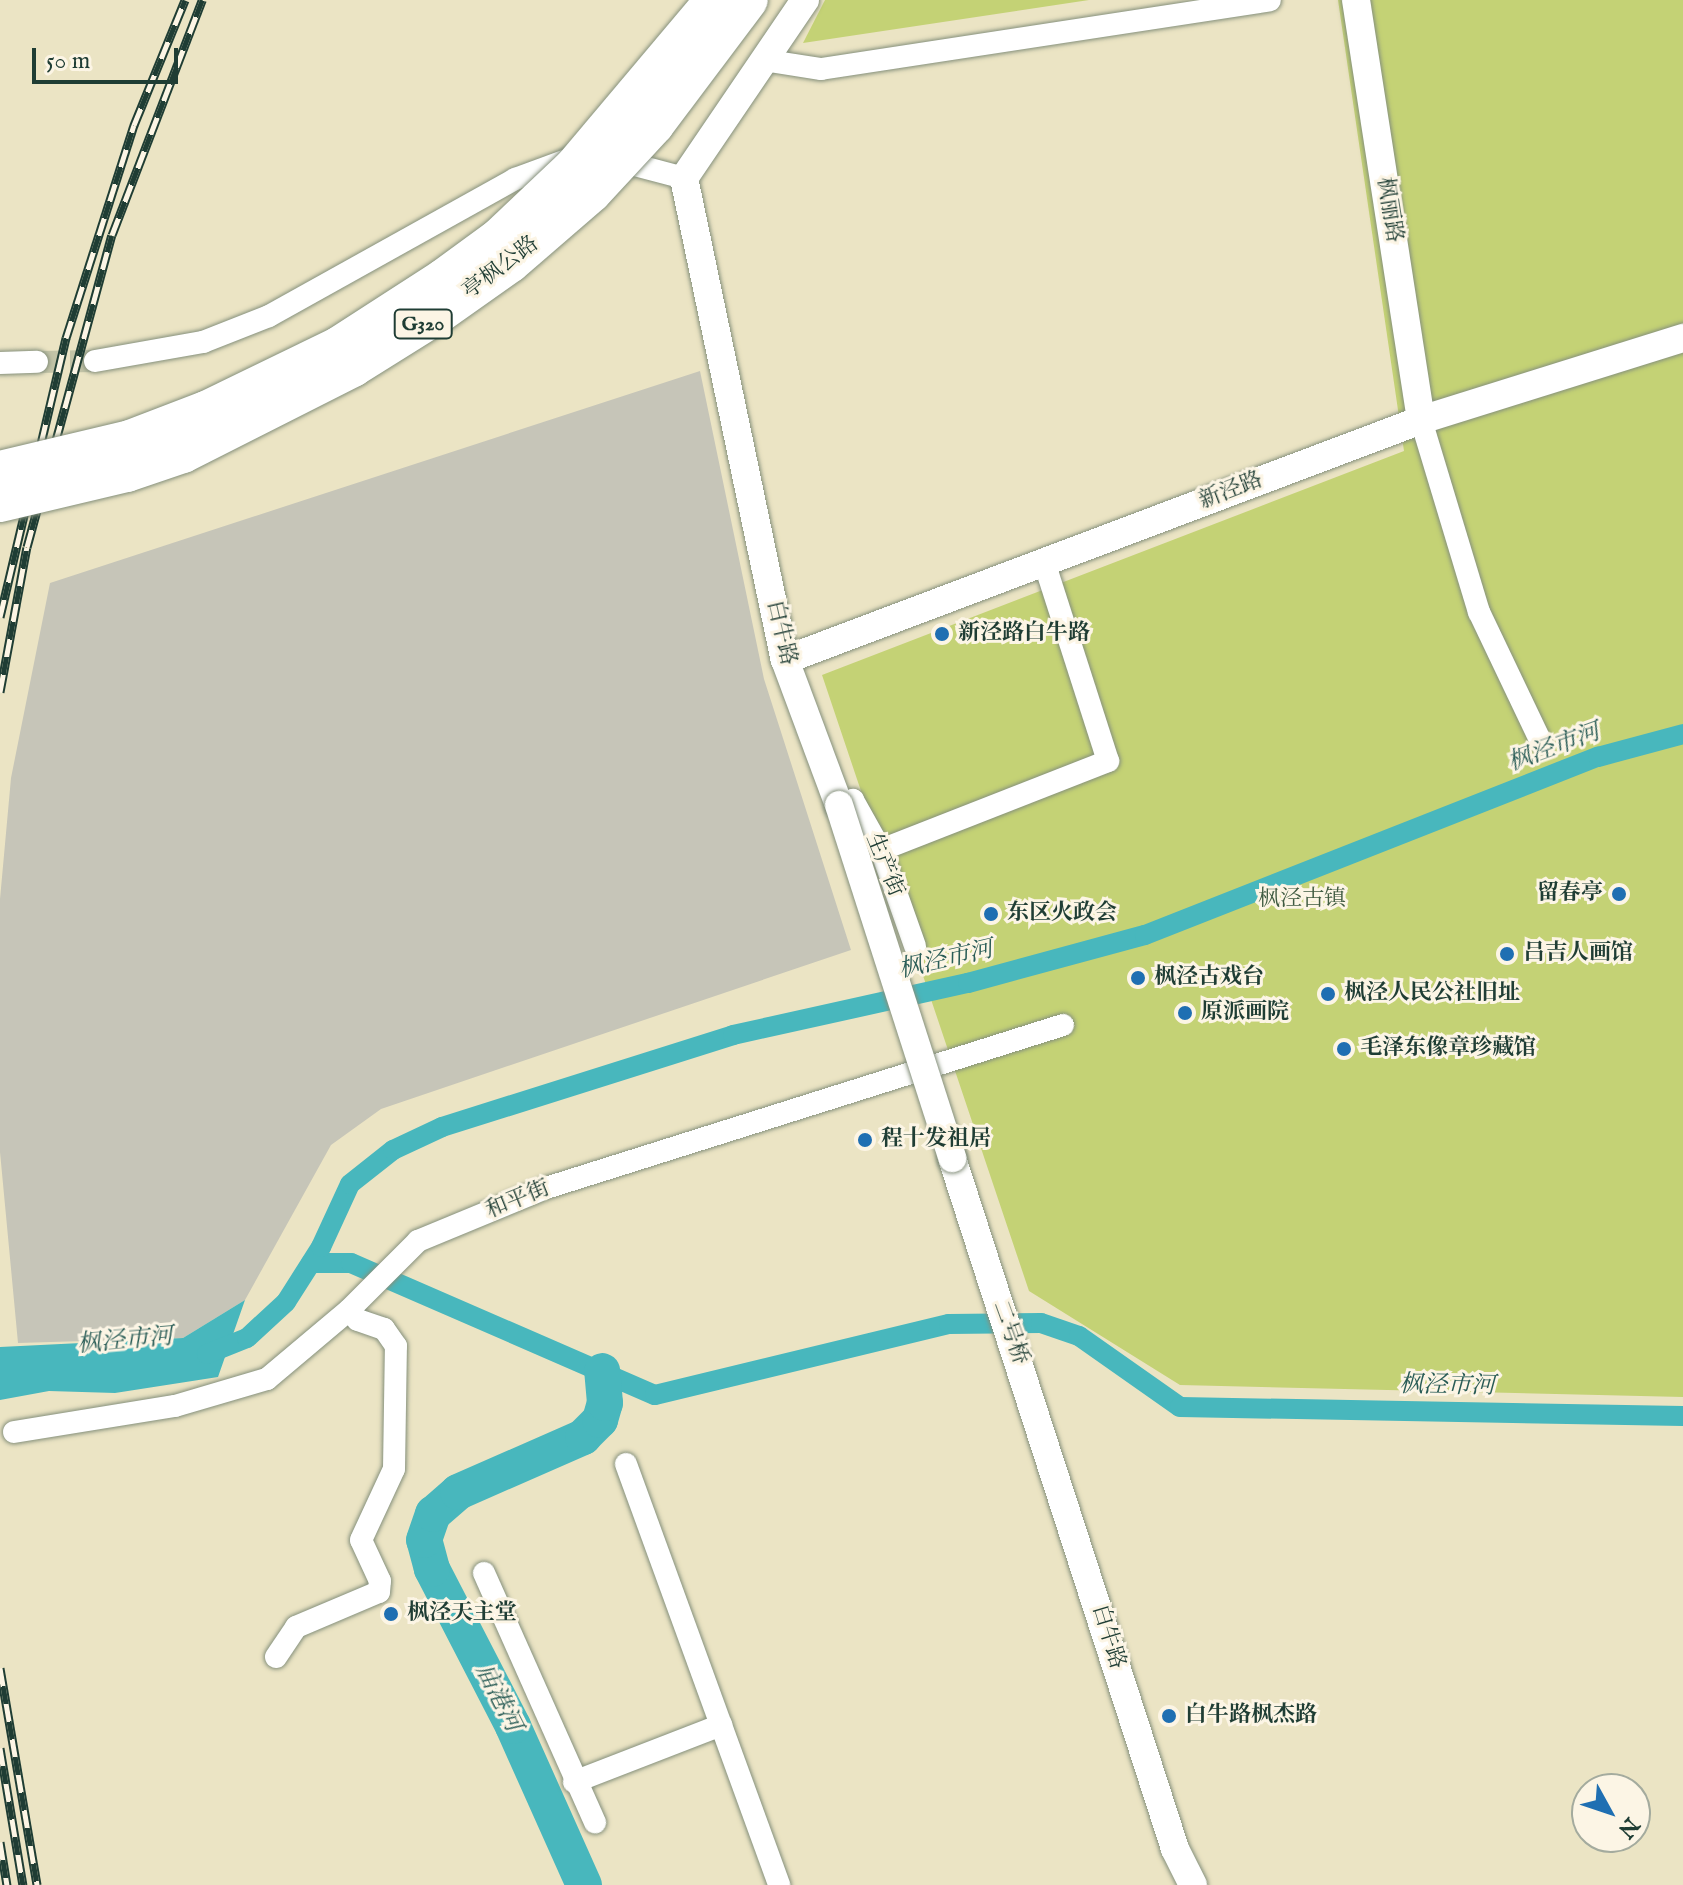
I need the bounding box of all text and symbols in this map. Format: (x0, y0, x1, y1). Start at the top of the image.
scale bar (36, 32, 182, 82)
text: 50 m (46, 46, 90, 77)
street label: 枫丽路 (1371, 175, 1407, 245)
street label: 亭枫公路 (458, 231, 544, 305)
road number: G320 (393, 308, 453, 340)
street label: 新泾路 (1195, 467, 1267, 515)
street label: 白牛路 (761, 598, 801, 668)
place label: 新泾路白牛路 (958, 621, 1090, 647)
marker: 新泾路白牛路 (933, 625, 951, 643)
water label: 枫泾市河 (1504, 718, 1604, 778)
street label: 生产街 (859, 829, 909, 901)
place label: 留春亭 (1537, 881, 1603, 907)
marker: 留春亭 (1610, 885, 1628, 903)
park label: 枫泾古镇 (1258, 887, 1346, 913)
place label: 东区火政会 (1007, 901, 1117, 927)
marker: 东区火政会 (982, 905, 1000, 923)
water label: 枫泾市河 (896, 935, 996, 985)
place label: 吕吉人画馆 (1523, 941, 1633, 967)
marker: 吕吉人画馆 (1498, 945, 1516, 963)
place label: 枫泾古戏台 (1154, 965, 1264, 991)
marker: 枫泾古戏台 (1129, 969, 1147, 987)
place label: 枫泾人民公社旧址 (1344, 981, 1520, 1007)
marker: 枫泾人民公社旧址 (1319, 985, 1337, 1003)
place label: 原派画院 (1201, 1000, 1289, 1026)
marker: 原派画院 (1176, 1004, 1194, 1022)
place label: 毛泽东像章珍藏馆 (1360, 1036, 1536, 1062)
marker: 毛泽东像章珍藏馆 (1335, 1040, 1353, 1058)
place label: 程十发祖居 (881, 1127, 991, 1153)
marker: 程十发祖居 (856, 1131, 874, 1149)
street label: 和平街 (482, 1175, 554, 1225)
street label: 二号桥 (986, 1297, 1034, 1369)
water label: 枫泾市河 (76, 1322, 174, 1360)
water label: 枫泾市河 (1399, 1371, 1495, 1401)
place label: 枫泾天主堂 (407, 1601, 517, 1627)
street label: 白牛路 (1086, 1602, 1130, 1672)
marker: 枫泾天主堂 (382, 1605, 400, 1623)
water label: 庙港河 (469, 1659, 527, 1737)
place label: 白牛路枫杰路 (1185, 1703, 1317, 1729)
marker: 白牛路枫杰路 (1160, 1707, 1178, 1725)
north arrow (1571, 1773, 1651, 1853)
text: N (1611, 1811, 1645, 1843)

